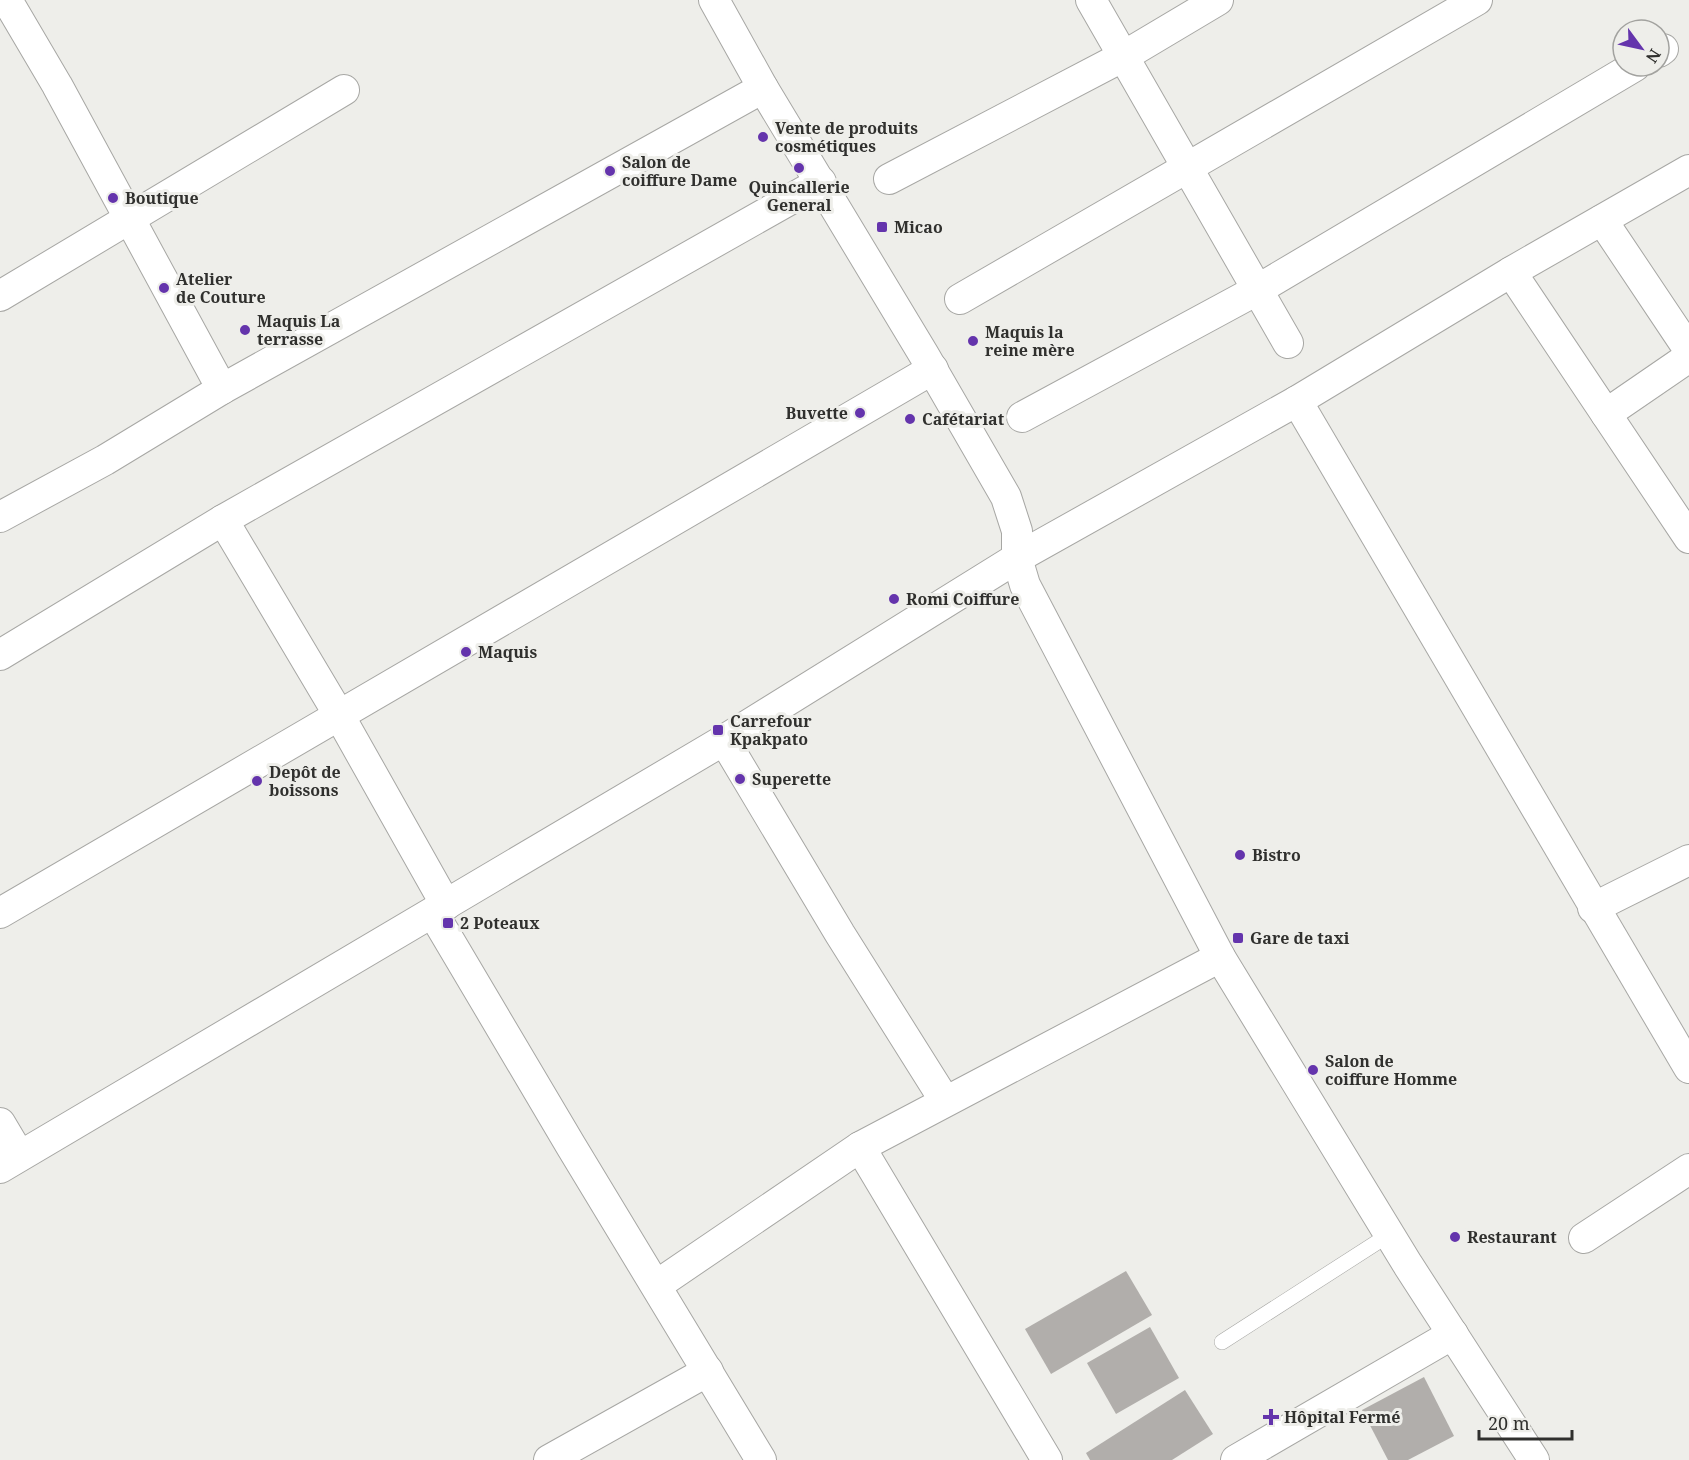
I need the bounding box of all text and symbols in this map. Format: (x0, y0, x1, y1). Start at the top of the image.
north arrow (1611, 18, 1671, 78)
text: N (1641, 45, 1666, 68)
place label: Vente de produits cosmétiques (775, 117, 918, 157)
marker: Vente de produits cosmétiques (756, 130, 770, 144)
place label: Salon de coiffure Dame (622, 151, 737, 191)
marker: Quincallerie General (792, 161, 806, 175)
marker: Salon de coiffure Dame (603, 164, 617, 178)
place label: Quincallerie General (748, 176, 850, 216)
place label: Boutique (125, 187, 199, 209)
marker: Boutique (106, 191, 120, 205)
place label: Micao (894, 216, 943, 238)
marker: Micao (875, 220, 889, 234)
place label: Atelier de Couture (176, 268, 266, 308)
marker: Atelier de Couture (157, 281, 171, 295)
place label: Maquis La terrasse (257, 310, 341, 350)
place label: Maquis la reine mère (985, 321, 1075, 361)
marker: Maquis La terrasse (238, 323, 252, 337)
marker: Maquis la reine mère (966, 334, 980, 348)
place label: Buvette (786, 402, 848, 424)
marker: Buvette (853, 406, 867, 420)
place label: Cafétariat (922, 408, 1005, 430)
marker: Cafétariat (903, 412, 917, 426)
place label: Romi Coiffure (906, 588, 1019, 610)
marker: Romi Coiffure (887, 592, 901, 606)
place label: Maquis (478, 641, 538, 663)
marker: Maquis (459, 645, 473, 659)
place label: Carrefour Kpakpato (730, 710, 812, 750)
marker: Carrefour Kpakpato (711, 723, 725, 737)
place label: Depôt de boissons (269, 761, 341, 801)
place label: Superette (752, 768, 831, 790)
marker: Superette (733, 772, 747, 786)
marker: Depôt de boissons (250, 774, 264, 788)
place label: Bistro (1252, 844, 1301, 866)
marker: Bistro (1233, 848, 1247, 862)
place label: 2 Poteaux (460, 912, 540, 934)
marker: 2 Poteaux (441, 916, 455, 930)
place label: Gare de taxi (1250, 927, 1350, 949)
marker: Gare de taxi (1231, 931, 1245, 945)
place label: Salon de coiffure Homme (1325, 1050, 1457, 1090)
marker: Salon de coiffure Homme (1306, 1063, 1320, 1077)
place label: Restaurant (1467, 1226, 1557, 1248)
marker: Restaurant (1448, 1230, 1462, 1244)
scale bar (1479, 1403, 1572, 1441)
place label: Hôpital Fermé (1284, 1406, 1401, 1428)
marker: Hôpital Fermé (1262, 1408, 1280, 1426)
text: 20 m (1488, 1411, 1530, 1435)

